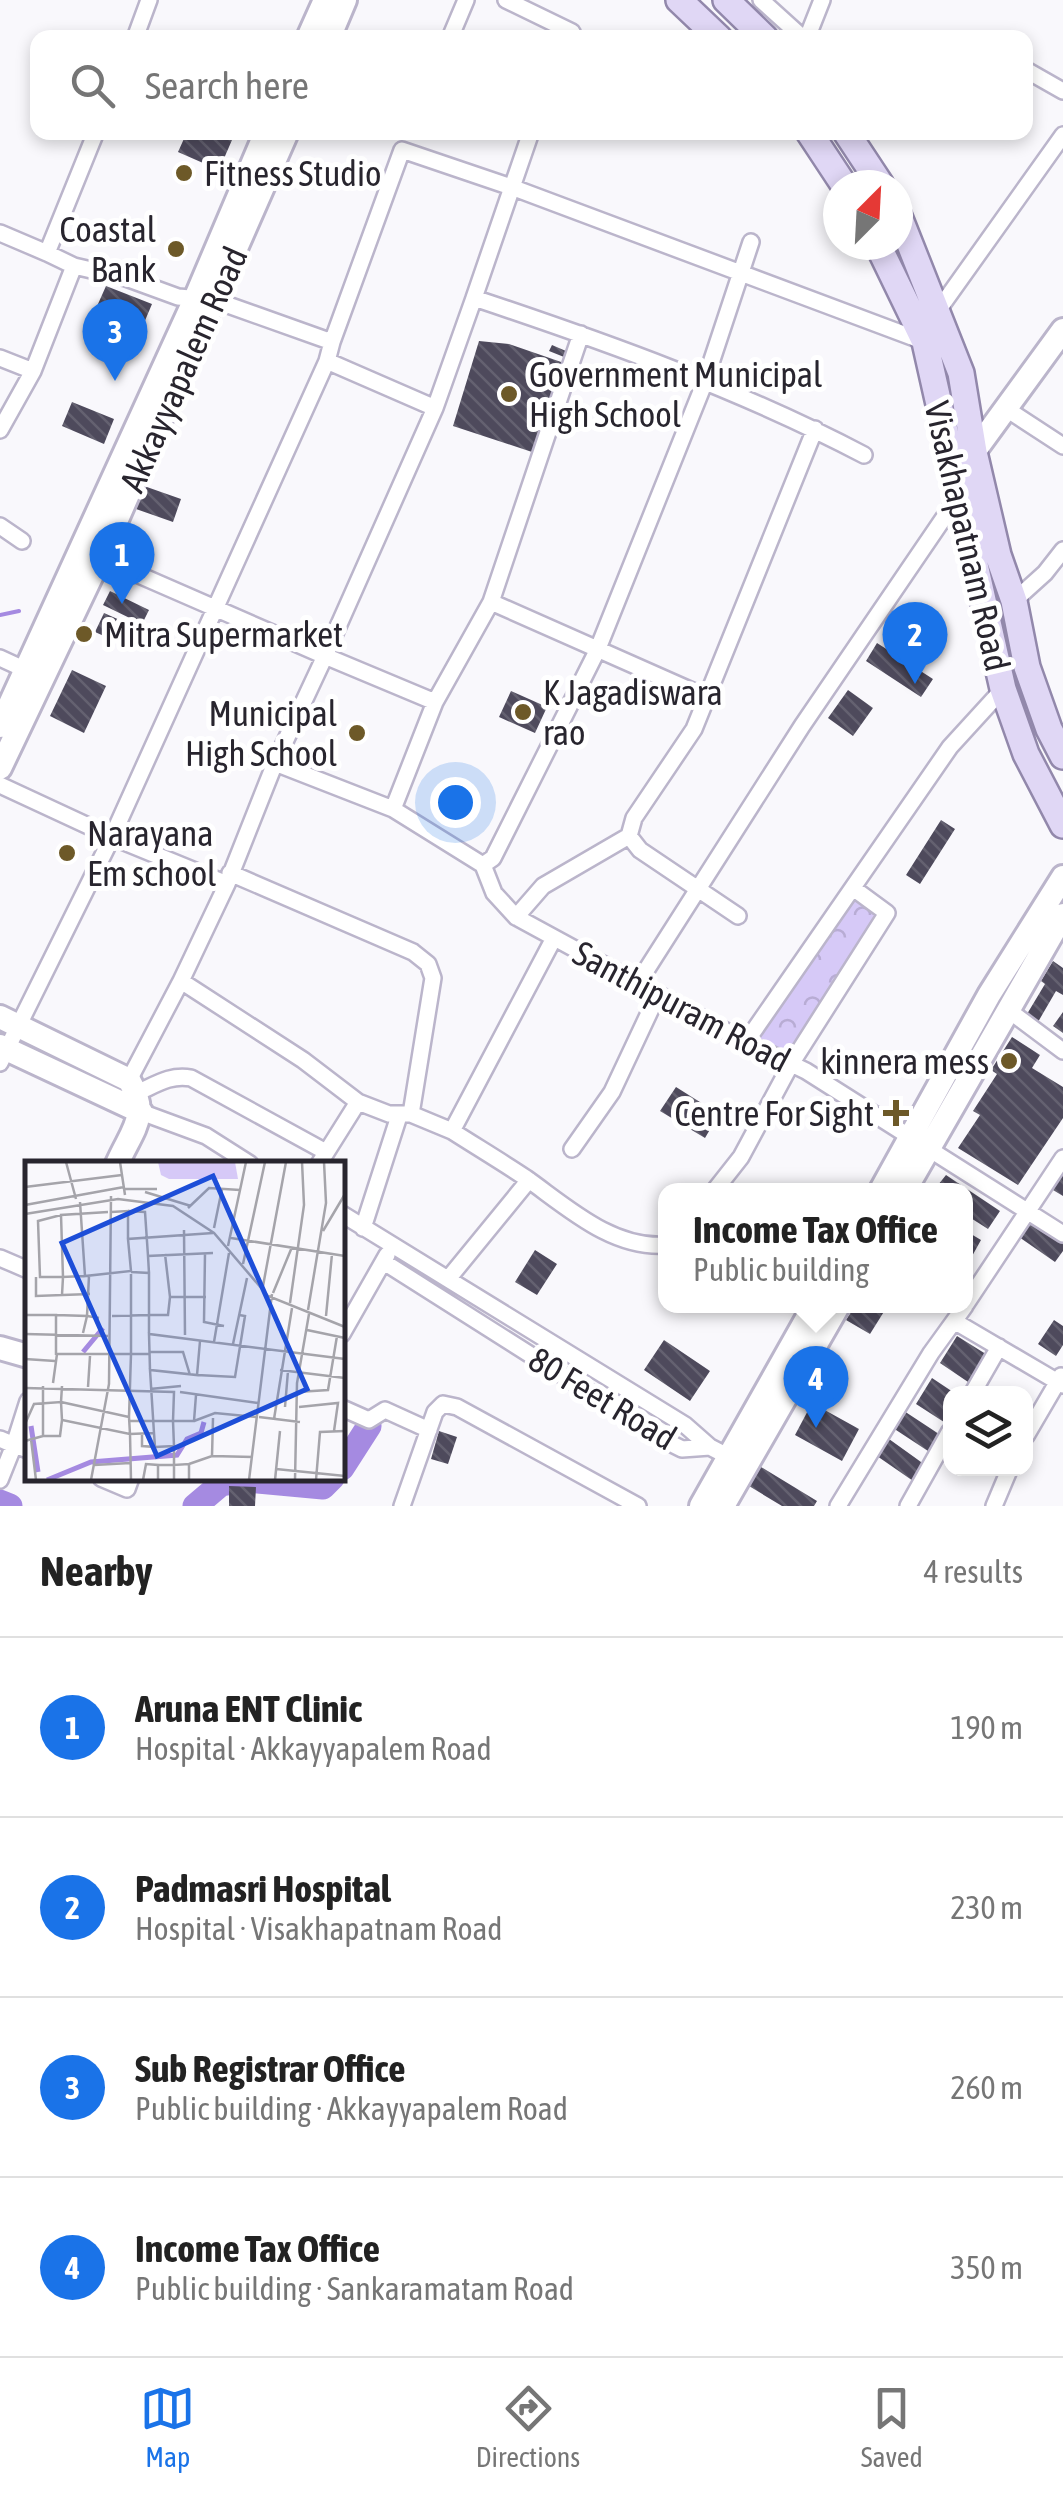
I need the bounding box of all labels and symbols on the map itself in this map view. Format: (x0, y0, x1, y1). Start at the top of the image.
place label: Fitness Studio (204, 153, 381, 193)
marker: Fitness Studio (173, 162, 195, 184)
north arrow (823, 170, 913, 260)
place label: Coastal Bank (60, 209, 156, 289)
marker: Coastal Bank (165, 238, 187, 260)
street label: Akkayyapalem Road (111, 241, 255, 497)
pin: 3 (82, 298, 148, 381)
place label: Government Municipal High School (529, 354, 822, 434)
marker: Government Municipal High School (498, 383, 520, 405)
street label: Visakhapatnam Road (918, 397, 1018, 675)
pin: 1 (90, 522, 154, 604)
pin: 2 (882, 602, 948, 684)
place label: Mitra Supermarket (104, 614, 343, 654)
marker: Mitra Supermarket (73, 623, 95, 645)
place label: K Jagadiswara rao (543, 672, 723, 752)
place label: Municipal High School (185, 693, 337, 773)
marker: K Jagadiswara rao (512, 701, 534, 723)
marker: Municipal High School (346, 722, 368, 744)
your location (430, 777, 481, 828)
place label: Narayana Em school (87, 813, 216, 893)
marker: Narayana Em school (56, 842, 78, 864)
street label: Santhipuram Road (567, 932, 797, 1080)
place label: kinnera mess (820, 1041, 989, 1081)
marker: kinnera mess (998, 1050, 1020, 1072)
place label: Centre For Sight (674, 1093, 874, 1133)
marker: Centre For Sight (883, 1100, 909, 1126)
inset map (25, 1161, 345, 1481)
street label: 80 Feet Road (522, 1339, 684, 1457)
pin: 4 (784, 1346, 848, 1428)

